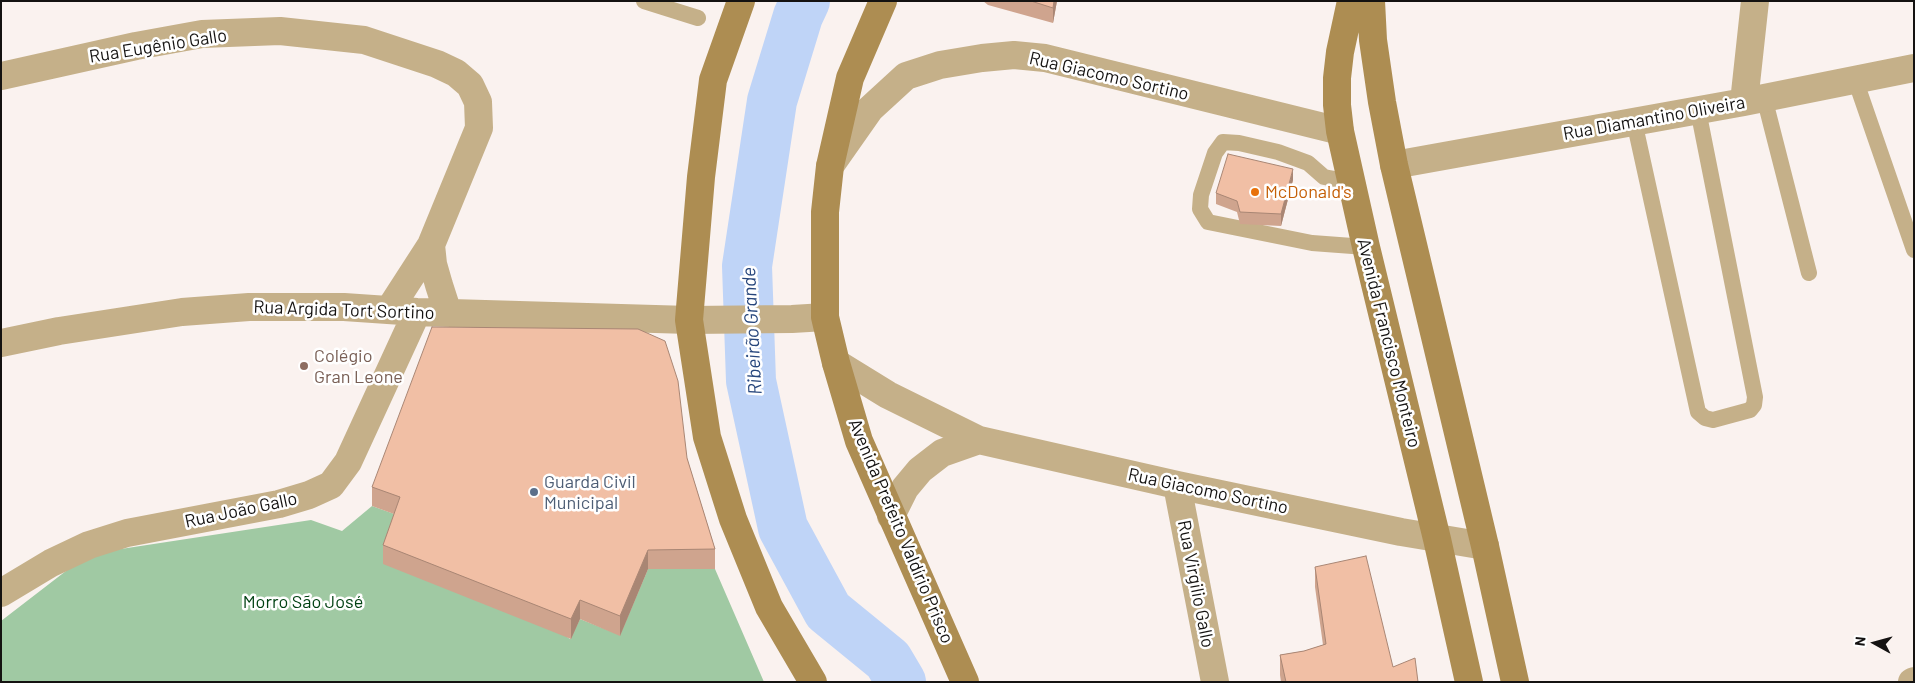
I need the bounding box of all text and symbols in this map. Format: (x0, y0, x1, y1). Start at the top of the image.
street label: Rua Eugênio Gallo (88, 24, 228, 68)
street label: Rua Giacomo Sortino (1027, 47, 1191, 105)
street label: Rua Diamantino Oliveira (1561, 91, 1747, 145)
place label: McDonald's (1265, 181, 1352, 203)
marker: McDonald's (1249, 186, 1261, 198)
street label: Avenida Francisco Monteiro (1353, 236, 1425, 450)
water label: Ribeirão Grande (737, 267, 767, 395)
street label: Rua Argida Tort Sortino (253, 296, 435, 324)
place label: Colégio Gran Leone (314, 345, 403, 388)
marker: Colégio Gran Leone (298, 360, 310, 372)
street label: Avenida Prefeito Valdírio Prisco (844, 415, 958, 647)
street label: Rua Giacomo Sortino (1126, 463, 1290, 519)
place label: Guarda Civil Municipal (544, 471, 636, 514)
marker: Guarda Civil Municipal (528, 486, 540, 498)
street label: Rua João Gallo (183, 488, 299, 532)
street label: Rua Virgilio Gallo (1173, 518, 1219, 650)
park label: Morro São José (243, 591, 363, 613)
north arrow (1850, 618, 1900, 668)
text: N (1851, 635, 1869, 647)

